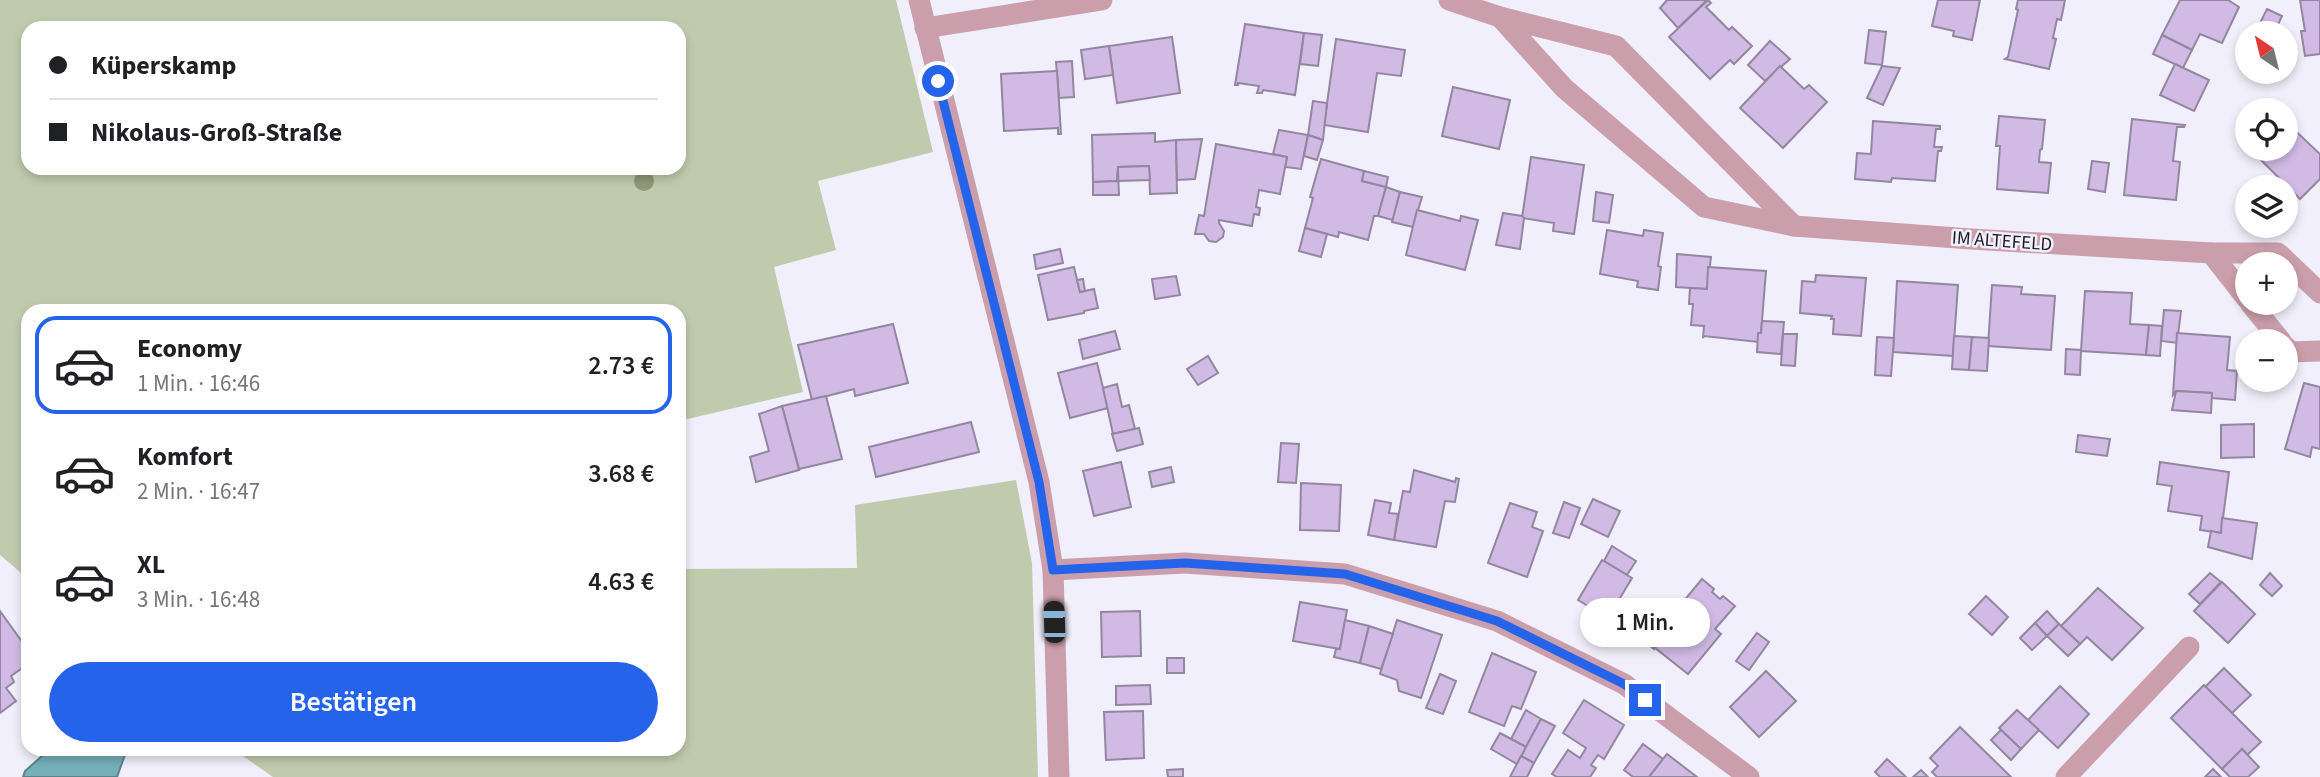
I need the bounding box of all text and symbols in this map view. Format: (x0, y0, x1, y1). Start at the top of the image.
north arrow (2235, 21, 2298, 84)
map controls (2235, 21, 2298, 392)
text: Küperskamp (91, 47, 236, 84)
route start (922, 65, 954, 97)
button: locate (2235, 98, 2298, 161)
text: Nikolaus-Groß-Straße (91, 114, 342, 151)
button: layers (2235, 175, 2298, 238)
street label: IM ALTEFELD (1951, 225, 2053, 258)
button: + (2235, 252, 2298, 315)
button: − (2235, 329, 2298, 392)
text: Economy (137, 330, 242, 367)
icon: car (53, 334, 116, 397)
text: 2.73 € (588, 347, 654, 384)
text: 1 Min. · 16:46 (137, 367, 260, 400)
text: Komfort (137, 438, 233, 475)
icon: car (53, 442, 116, 505)
text: 3.68 € (588, 455, 654, 492)
text: 2 Min. · 16:47 (137, 475, 260, 508)
text: XL (137, 546, 165, 583)
icon: car (53, 550, 116, 613)
text: 4.63 € (588, 563, 654, 600)
text: 3 Min. · 16:48 (137, 583, 260, 616)
callout: 1 Min. (1580, 598, 1710, 648)
car (1043, 601, 1066, 643)
text: 1 Min. (1616, 606, 1674, 639)
button: Bestätigen (49, 662, 658, 742)
route end (1629, 684, 1661, 716)

